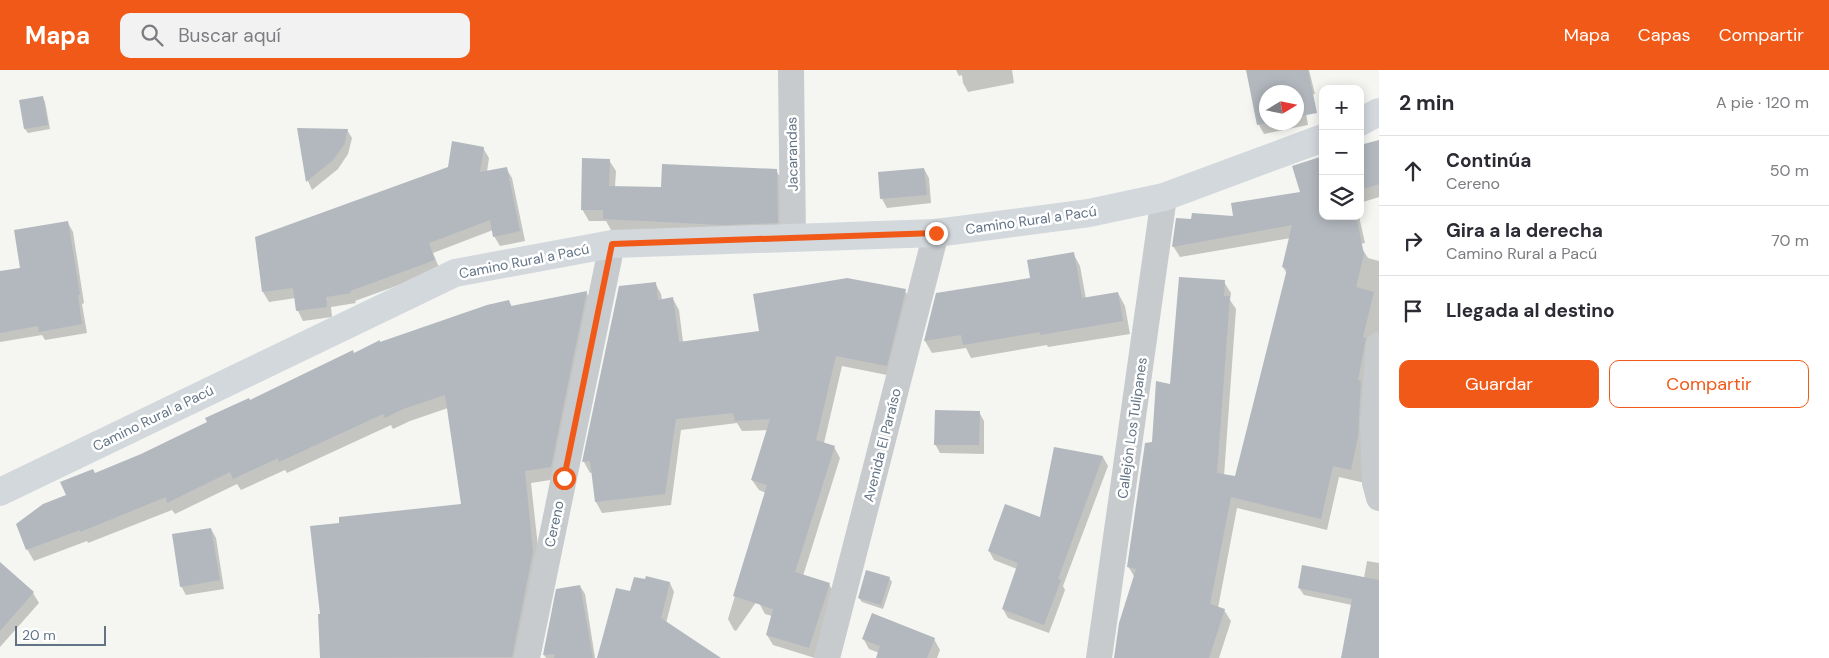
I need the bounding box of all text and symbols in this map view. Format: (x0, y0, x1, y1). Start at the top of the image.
search box (120, 13, 470, 58)
text: Mapa (25, 20, 90, 51)
icon: search (138, 21, 166, 49)
text: Buscar aquí (178, 23, 281, 48)
text: Mapa (1564, 23, 1610, 47)
text: Capas (1638, 23, 1691, 47)
text: Compartir (1719, 23, 1804, 47)
north arrow (1259, 85, 1304, 130)
map controls (1319, 85, 1364, 220)
button: + (1319, 85, 1364, 130)
text: 2 min (1399, 89, 1455, 117)
text: A pie · 120 m (1716, 92, 1809, 113)
street label: Jacarandas (782, 117, 802, 191)
button: − (1319, 130, 1364, 175)
text: Continúa (1446, 148, 1531, 173)
icon: ahead (1399, 157, 1427, 185)
text: 50 m (1770, 160, 1809, 181)
text: Cereno (1446, 173, 1500, 194)
button: layers (1319, 175, 1364, 220)
street label: Camino Rural a Pacú (964, 202, 1098, 238)
text: Gira a la derecha (1446, 218, 1603, 243)
route end (925, 222, 948, 245)
icon: right (1399, 227, 1427, 255)
text: 70 m (1771, 230, 1809, 251)
street label: Camino Rural a Pacú (457, 240, 591, 282)
text: Camino Rural a Pacú (1446, 243, 1597, 264)
icon: arrive (1399, 297, 1427, 325)
text: Llegada al destino (1446, 298, 1615, 323)
street label: Callejón Los Tulipanes (1113, 356, 1151, 500)
button: Guardar (1399, 360, 1599, 408)
button: Compartir (1609, 360, 1809, 408)
street label: Camino Rural a Pacú (90, 381, 216, 455)
street label: Avenida El Paraíso (859, 386, 905, 504)
route start (553, 467, 576, 490)
street label: Cereno (540, 499, 568, 549)
scale bar (15, 623, 106, 646)
text: 20 m (22, 626, 56, 644)

